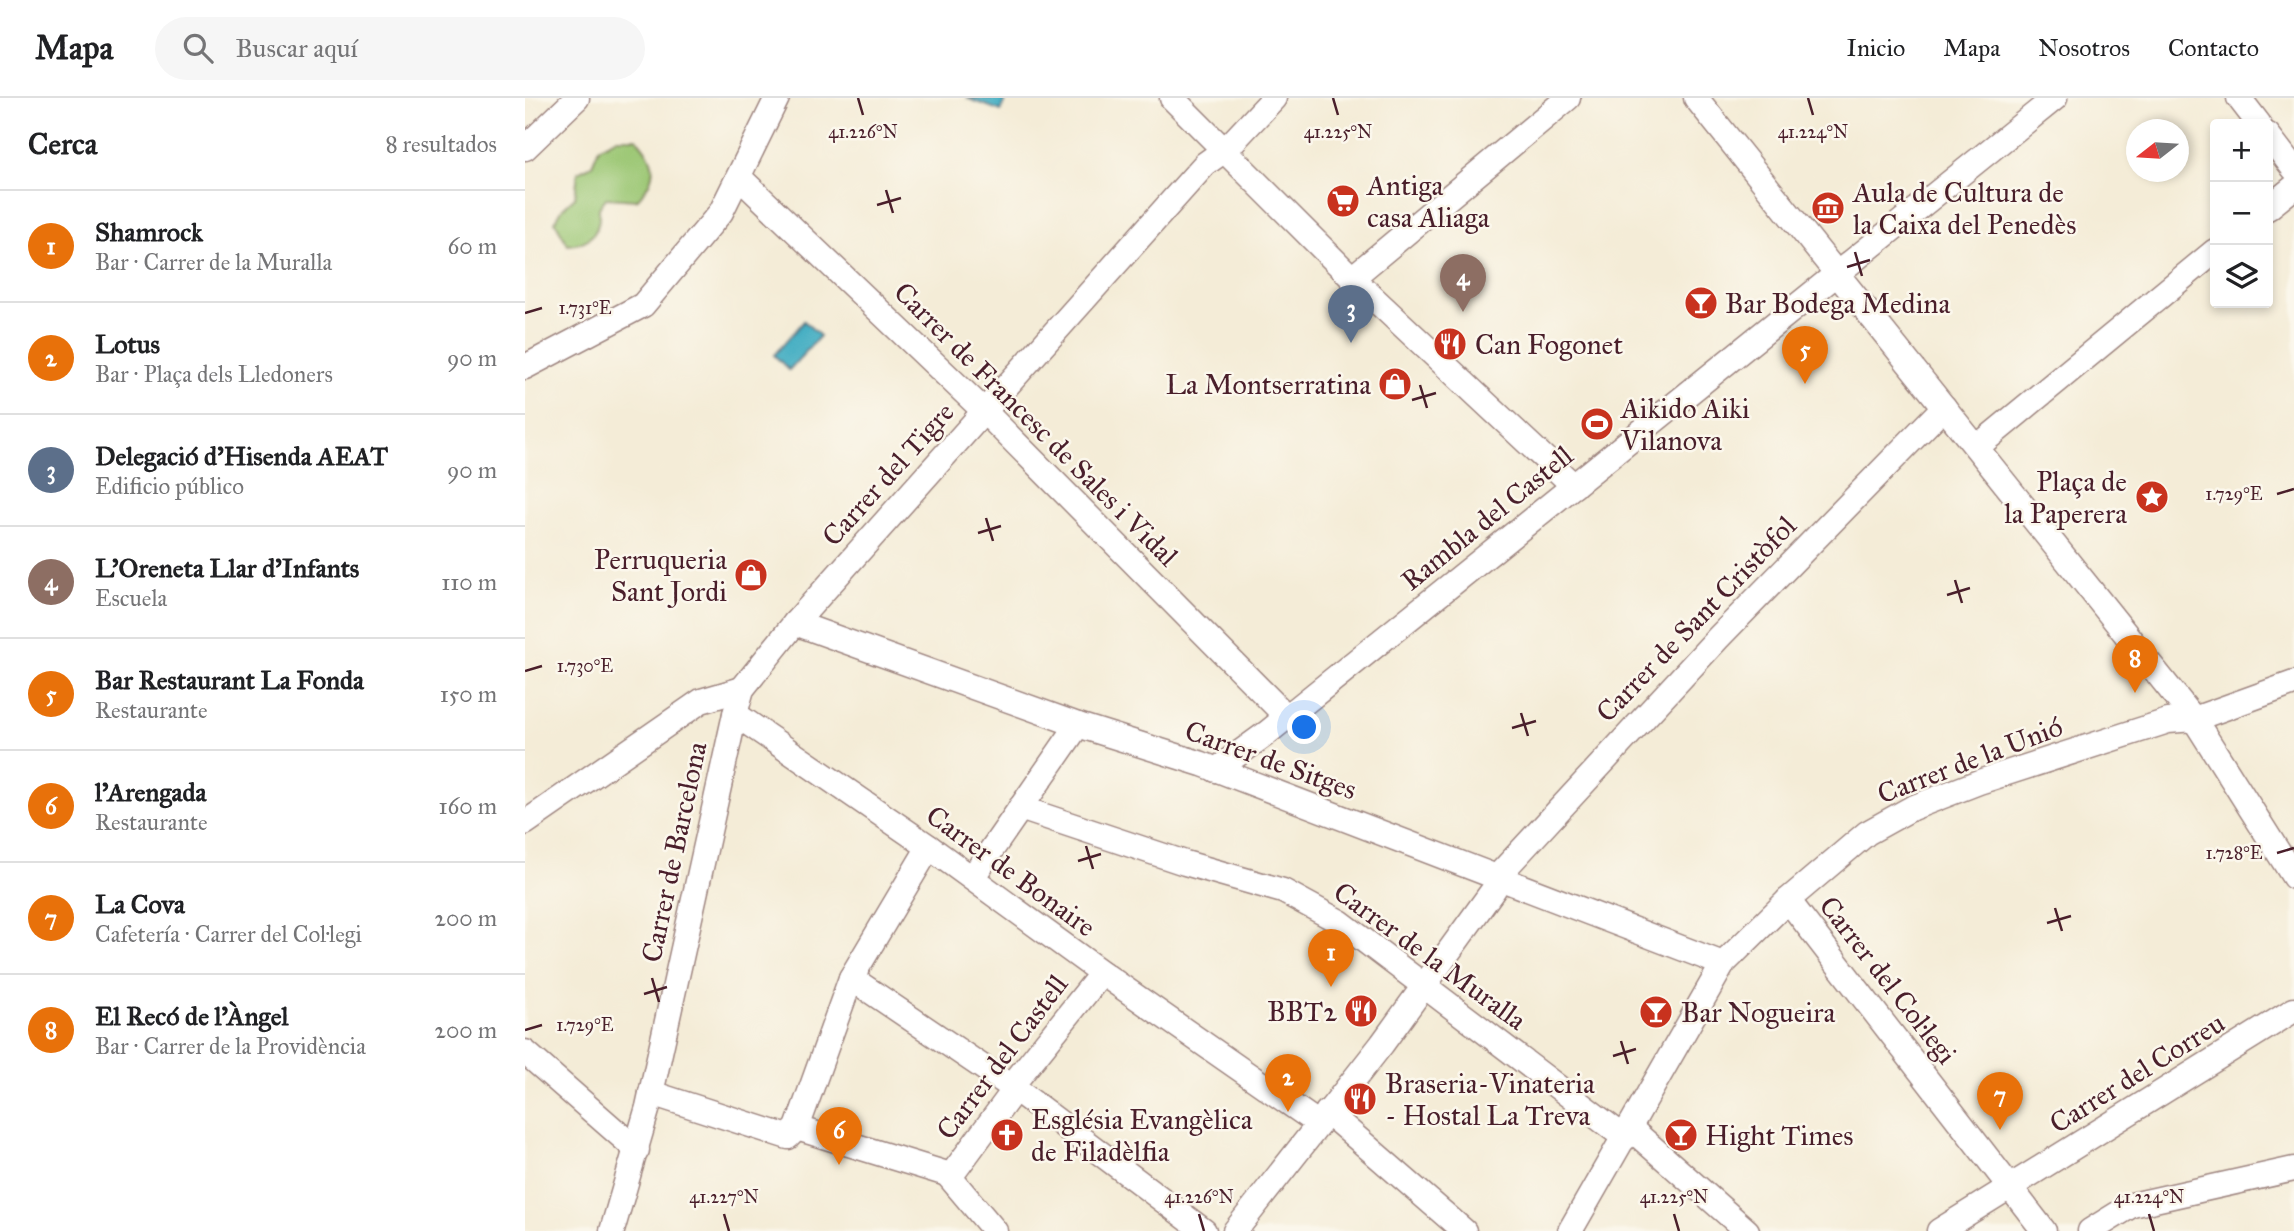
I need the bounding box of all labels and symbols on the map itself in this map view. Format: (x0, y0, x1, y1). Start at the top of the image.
north arrow (2126, 119, 2189, 182)
text: 41.226°N (828, 121, 898, 143)
text: 41.225°N (1304, 121, 1372, 143)
text: 41.224°N (1778, 121, 1848, 143)
place label: Antiga casa Aliaga (1366, 168, 1490, 235)
place label: Aula de Cultura de la Caixa del Penedès (1852, 175, 2076, 242)
supermarket icon: Antiga casa Aliaga (1324, 182, 1362, 220)
museum icon: Aula de Cultura de la Caixa del Penedès (1809, 189, 1847, 227)
pin: 4 (1440, 254, 1486, 312)
street label: Carrer de Francesc de Sales i Vidal (887, 275, 1186, 574)
bar icon: Bar Bodega Medina (1682, 284, 1720, 322)
pin: 3 (1328, 285, 1374, 343)
place label: Bar Bodega Medina (1725, 286, 1950, 321)
text: 1.731°E (558, 297, 612, 319)
restaurant icon: Can Fogonet (1431, 325, 1469, 363)
pin: 5 (1782, 326, 1828, 384)
place label: Can Fogonet (1475, 327, 1623, 362)
shop icon: La Montserratina (1376, 365, 1414, 403)
place label: La Montserratina (1165, 367, 1371, 402)
place label: Aikido Aiki Vilanova (1620, 391, 1750, 458)
street label: Carrer del Tigre (814, 395, 962, 553)
sports icon: Aikido Aiki Vilanova (1578, 405, 1616, 443)
street label: Rambla del Castell (1394, 438, 1580, 598)
place label: Plaça de la Paperera (2004, 464, 2127, 531)
place icon: Plaça de la Paperera (2133, 478, 2171, 516)
text: 1.729°E (2205, 483, 2263, 505)
street label: Carrer de Sant Cristòfol (1589, 508, 1804, 729)
place label: Perruqueria Sant Jordi (594, 542, 727, 609)
shop icon: Perruqueria Sant Jordi (732, 556, 770, 594)
pin: 8 (2112, 635, 2158, 693)
text: 1.730°E (557, 655, 613, 677)
street label: Carrer de la Unió (1872, 709, 2068, 811)
your location (1287, 710, 1321, 744)
street label: Carrer de Sitges (1180, 713, 1362, 807)
street label: Carrer de Barcelona (634, 738, 715, 965)
street label: Carrer de Bonaire (919, 798, 1103, 944)
text: 1.728°E (2205, 842, 2263, 864)
street label: Carrer de la Muralla (1327, 874, 1533, 1038)
street label: Carrer del Col·legi (1812, 889, 1965, 1071)
pin: 1 (1308, 929, 1354, 987)
street label: Carrer del Castell (929, 967, 1076, 1146)
restaurant icon: BBT2 (1342, 992, 1380, 1030)
bar icon: Bar Nogueira (1637, 993, 1675, 1031)
place label: BBT2 (1267, 994, 1337, 1029)
place label: Bar Nogueira (1681, 995, 1836, 1030)
street label: Carrer del Correu (2043, 1005, 2231, 1141)
text: 1.729°E (556, 1014, 614, 1036)
pin: 2 (1265, 1054, 1311, 1112)
place label: Braseria-Vinateria - Hostal La Treva (1385, 1066, 1595, 1133)
pin: 7 (1977, 1072, 2023, 1130)
restaurant icon: Braseria-Vinateria - Hostal La Treva (1341, 1080, 1379, 1118)
place label: Església Evangèlica de Filadèlfia (1031, 1102, 1253, 1169)
pin: 6 (816, 1107, 862, 1165)
church icon: Església Evangèlica de Filadèlfia (988, 1116, 1026, 1154)
bar icon: Hight Times (1662, 1116, 1700, 1154)
place label: Hight Times (1705, 1118, 1854, 1153)
text: 41.227°N (689, 1186, 759, 1208)
text: 41.226°N (1164, 1186, 1234, 1208)
text: 41.225°N (1640, 1186, 1708, 1208)
text: 41.224°N (2114, 1186, 2184, 1208)

